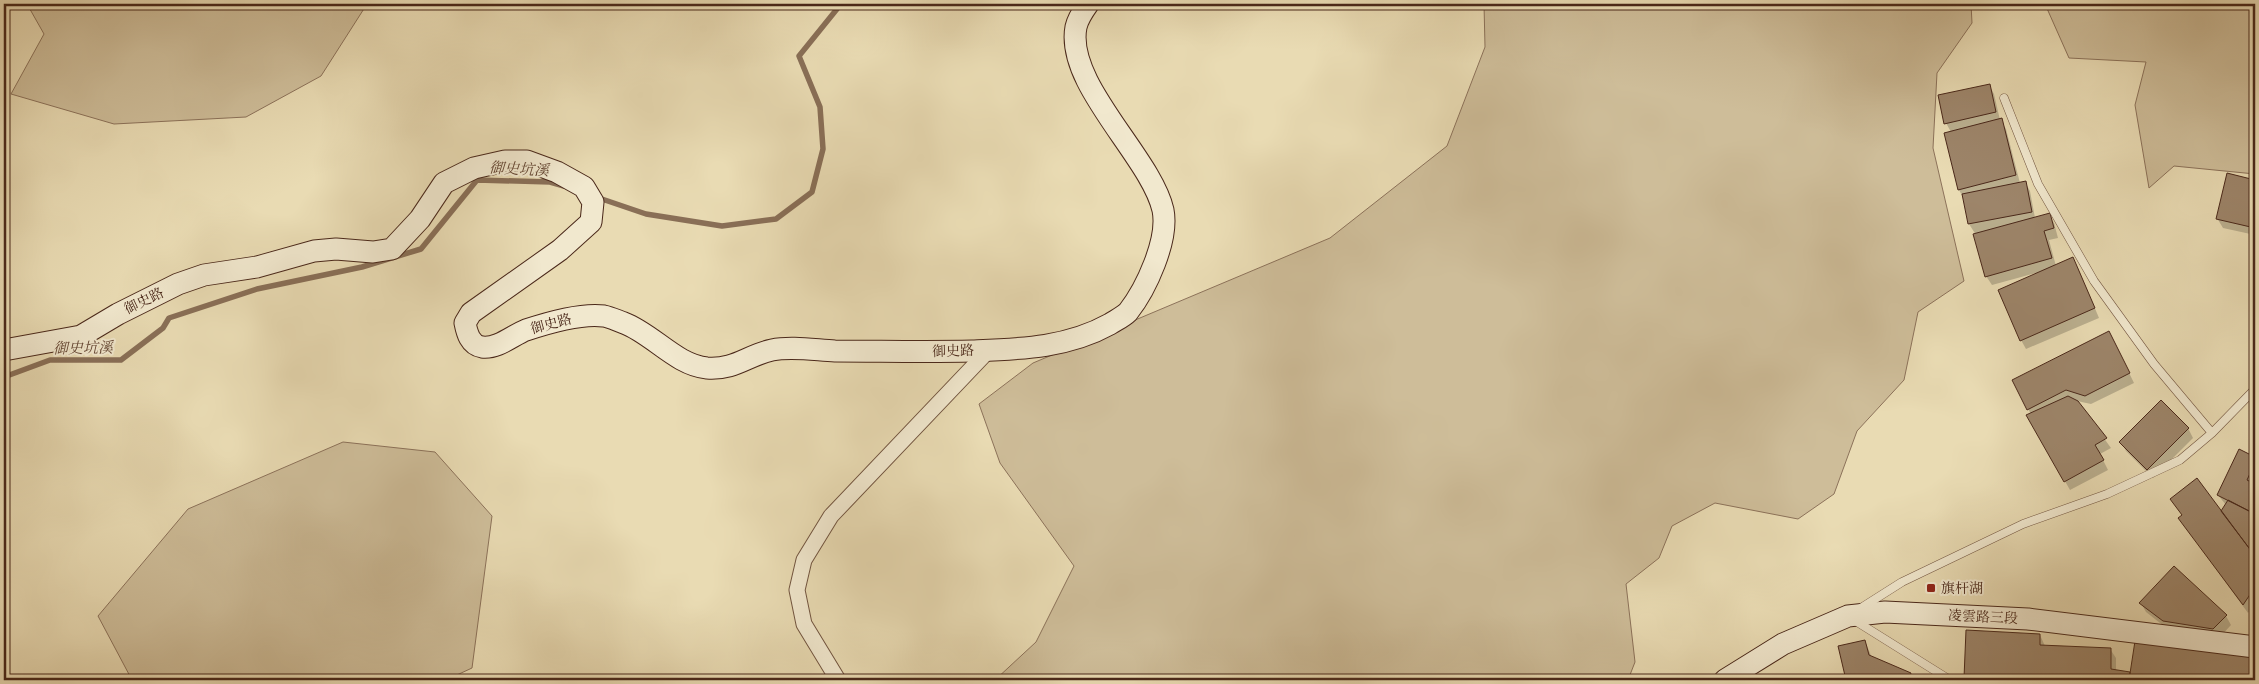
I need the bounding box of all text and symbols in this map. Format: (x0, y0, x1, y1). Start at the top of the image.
water label: 御史坑溪 (489, 158, 551, 180)
street label: 御史路 (121, 284, 167, 318)
street label: 御史路 (529, 310, 573, 338)
water label: 御史坑溪 (53, 338, 115, 358)
street label: 御史路 (932, 342, 974, 360)
place label: 旗杆湖 (1941, 580, 1983, 597)
marker: 旗杆湖 (1925, 582, 1937, 594)
street label: 凌雲路三段 (1948, 607, 2018, 627)

